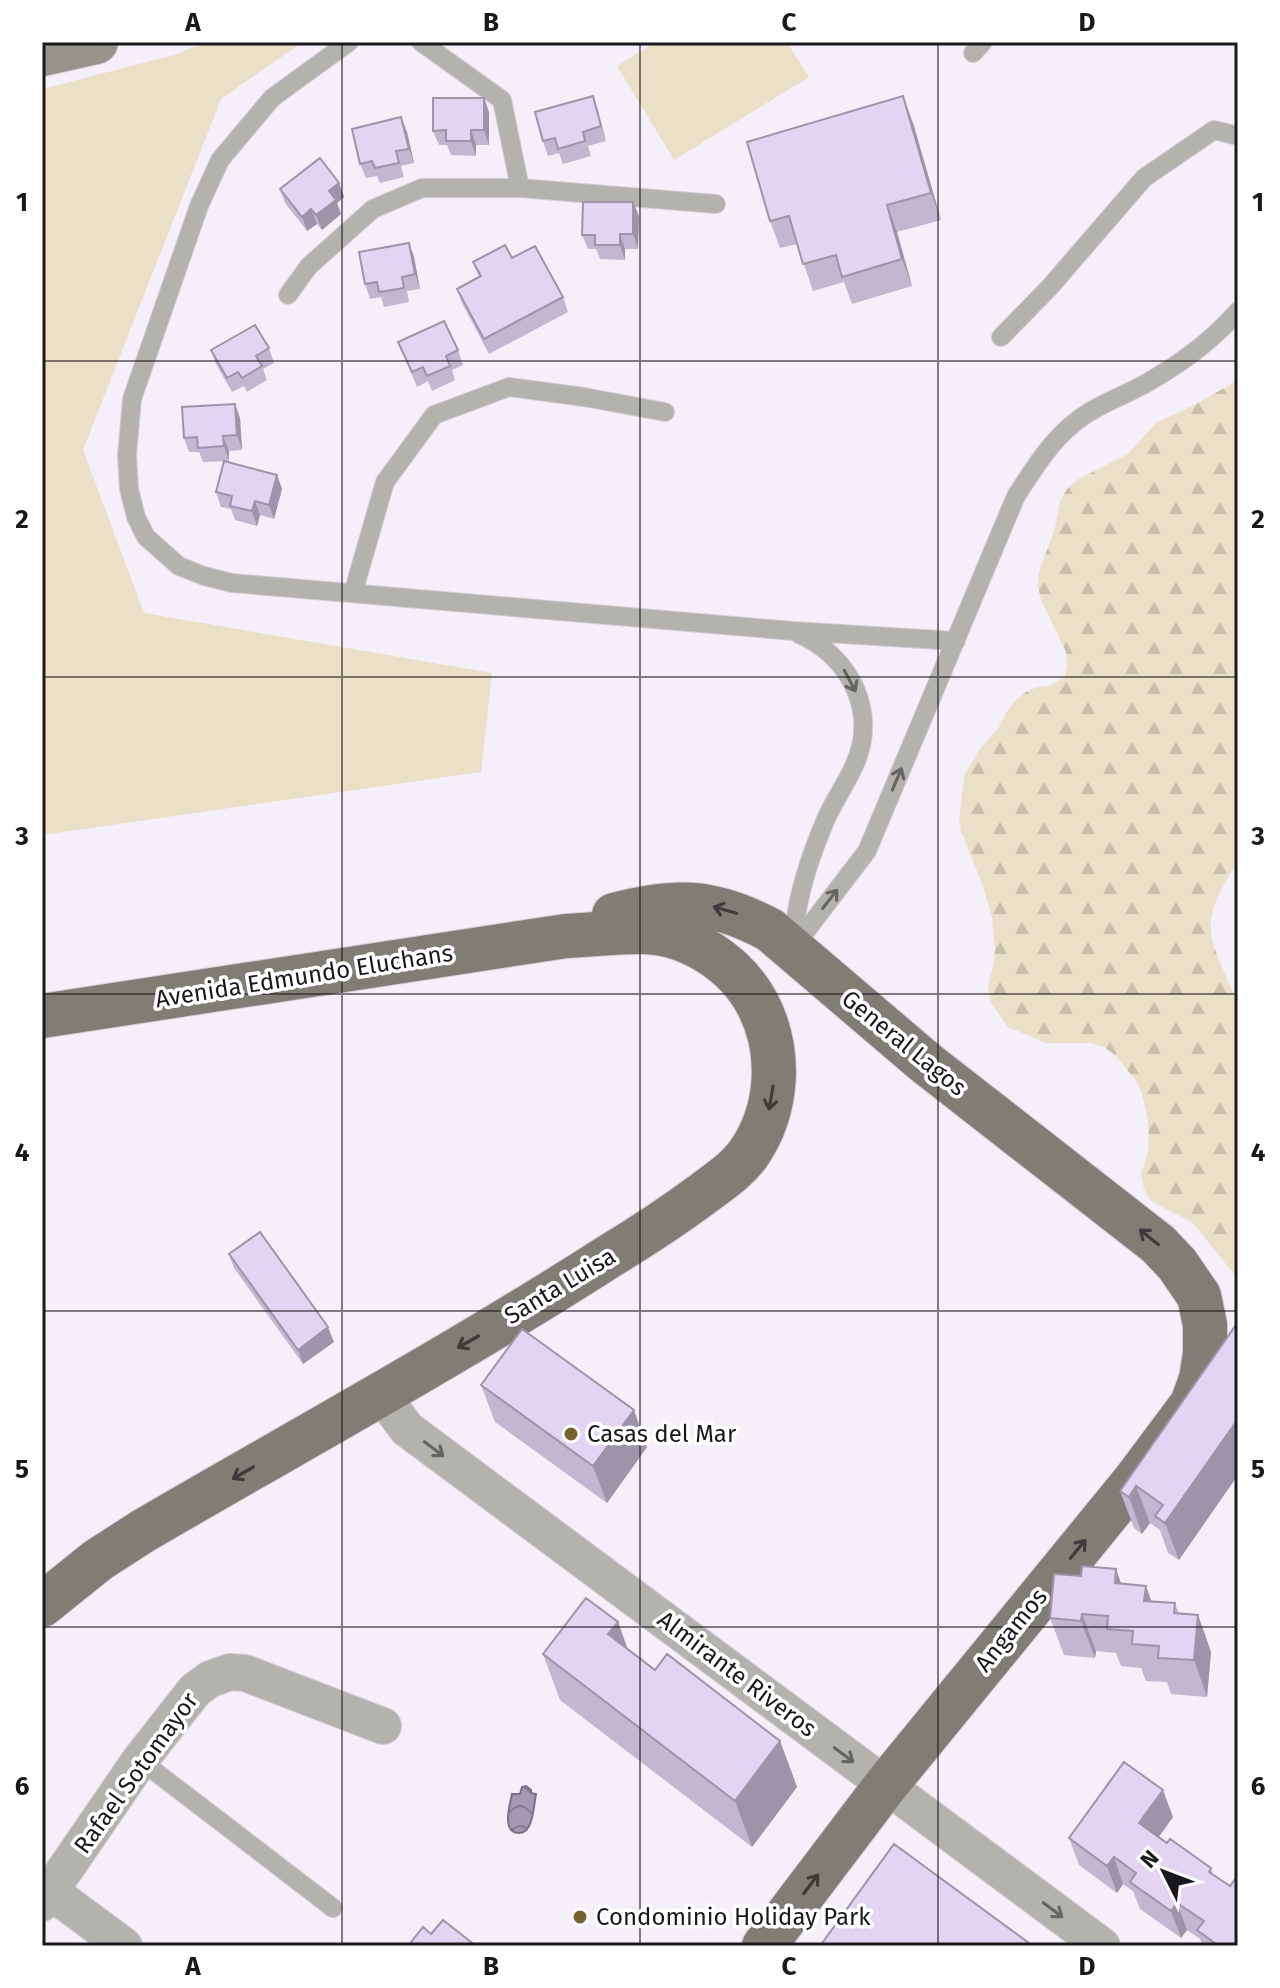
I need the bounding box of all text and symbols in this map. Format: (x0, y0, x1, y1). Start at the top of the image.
text: A (184, 7, 201, 38)
text: B (483, 7, 499, 38)
text: C (782, 7, 797, 38)
text: D (1079, 7, 1096, 38)
text: 1 (16, 187, 28, 218)
text: 1 (1252, 187, 1264, 218)
text: 2 (15, 504, 29, 535)
text: 2 (1251, 504, 1265, 535)
one-way arrow (843, 668, 859, 692)
one-way arrow (891, 767, 906, 792)
text: 3 (14, 821, 29, 852)
text: 3 (1250, 821, 1265, 852)
one-way arrow (821, 889, 838, 910)
one-way arrow (713, 902, 738, 916)
street label: Avenida Edmundo Eluchans (153, 939, 455, 1013)
street label: General Lagos (836, 984, 972, 1102)
one-way arrow (763, 1084, 778, 1110)
text: 4 (15, 1137, 30, 1168)
text: 4 (1251, 1137, 1266, 1168)
one-way arrow (1139, 1228, 1160, 1246)
street label: Santa Luisa (499, 1242, 621, 1330)
one-way arrow (457, 1334, 480, 1350)
place label: Casas del Mar (587, 1420, 737, 1448)
marker: Casas del Mar (562, 1425, 580, 1443)
one-way arrow (422, 1441, 444, 1457)
text: 5 (15, 1454, 29, 1485)
text: 5 (1251, 1454, 1265, 1485)
one-way arrow (232, 1465, 255, 1481)
one-way arrow (1069, 1539, 1087, 1560)
street label: Angamos (969, 1583, 1053, 1677)
street label: Almirante Riveros (652, 1605, 822, 1743)
street label: Rafael Sotomayor (68, 1686, 204, 1859)
one-way arrow (833, 1746, 855, 1763)
text: 6 (15, 1771, 30, 1802)
text: 6 (1251, 1771, 1266, 1802)
north arrow (1124, 1832, 1204, 1912)
text: N (1135, 1844, 1164, 1873)
one-way arrow (803, 1874, 820, 1895)
one-way arrow (1042, 1901, 1063, 1918)
place label: Condominio Holiday Park (596, 1903, 871, 1931)
marker: Condominio Holiday Park (571, 1908, 589, 1926)
text: A (184, 1951, 201, 1982)
text: B (483, 1951, 499, 1982)
text: C (782, 1951, 797, 1982)
text: D (1079, 1951, 1096, 1982)

